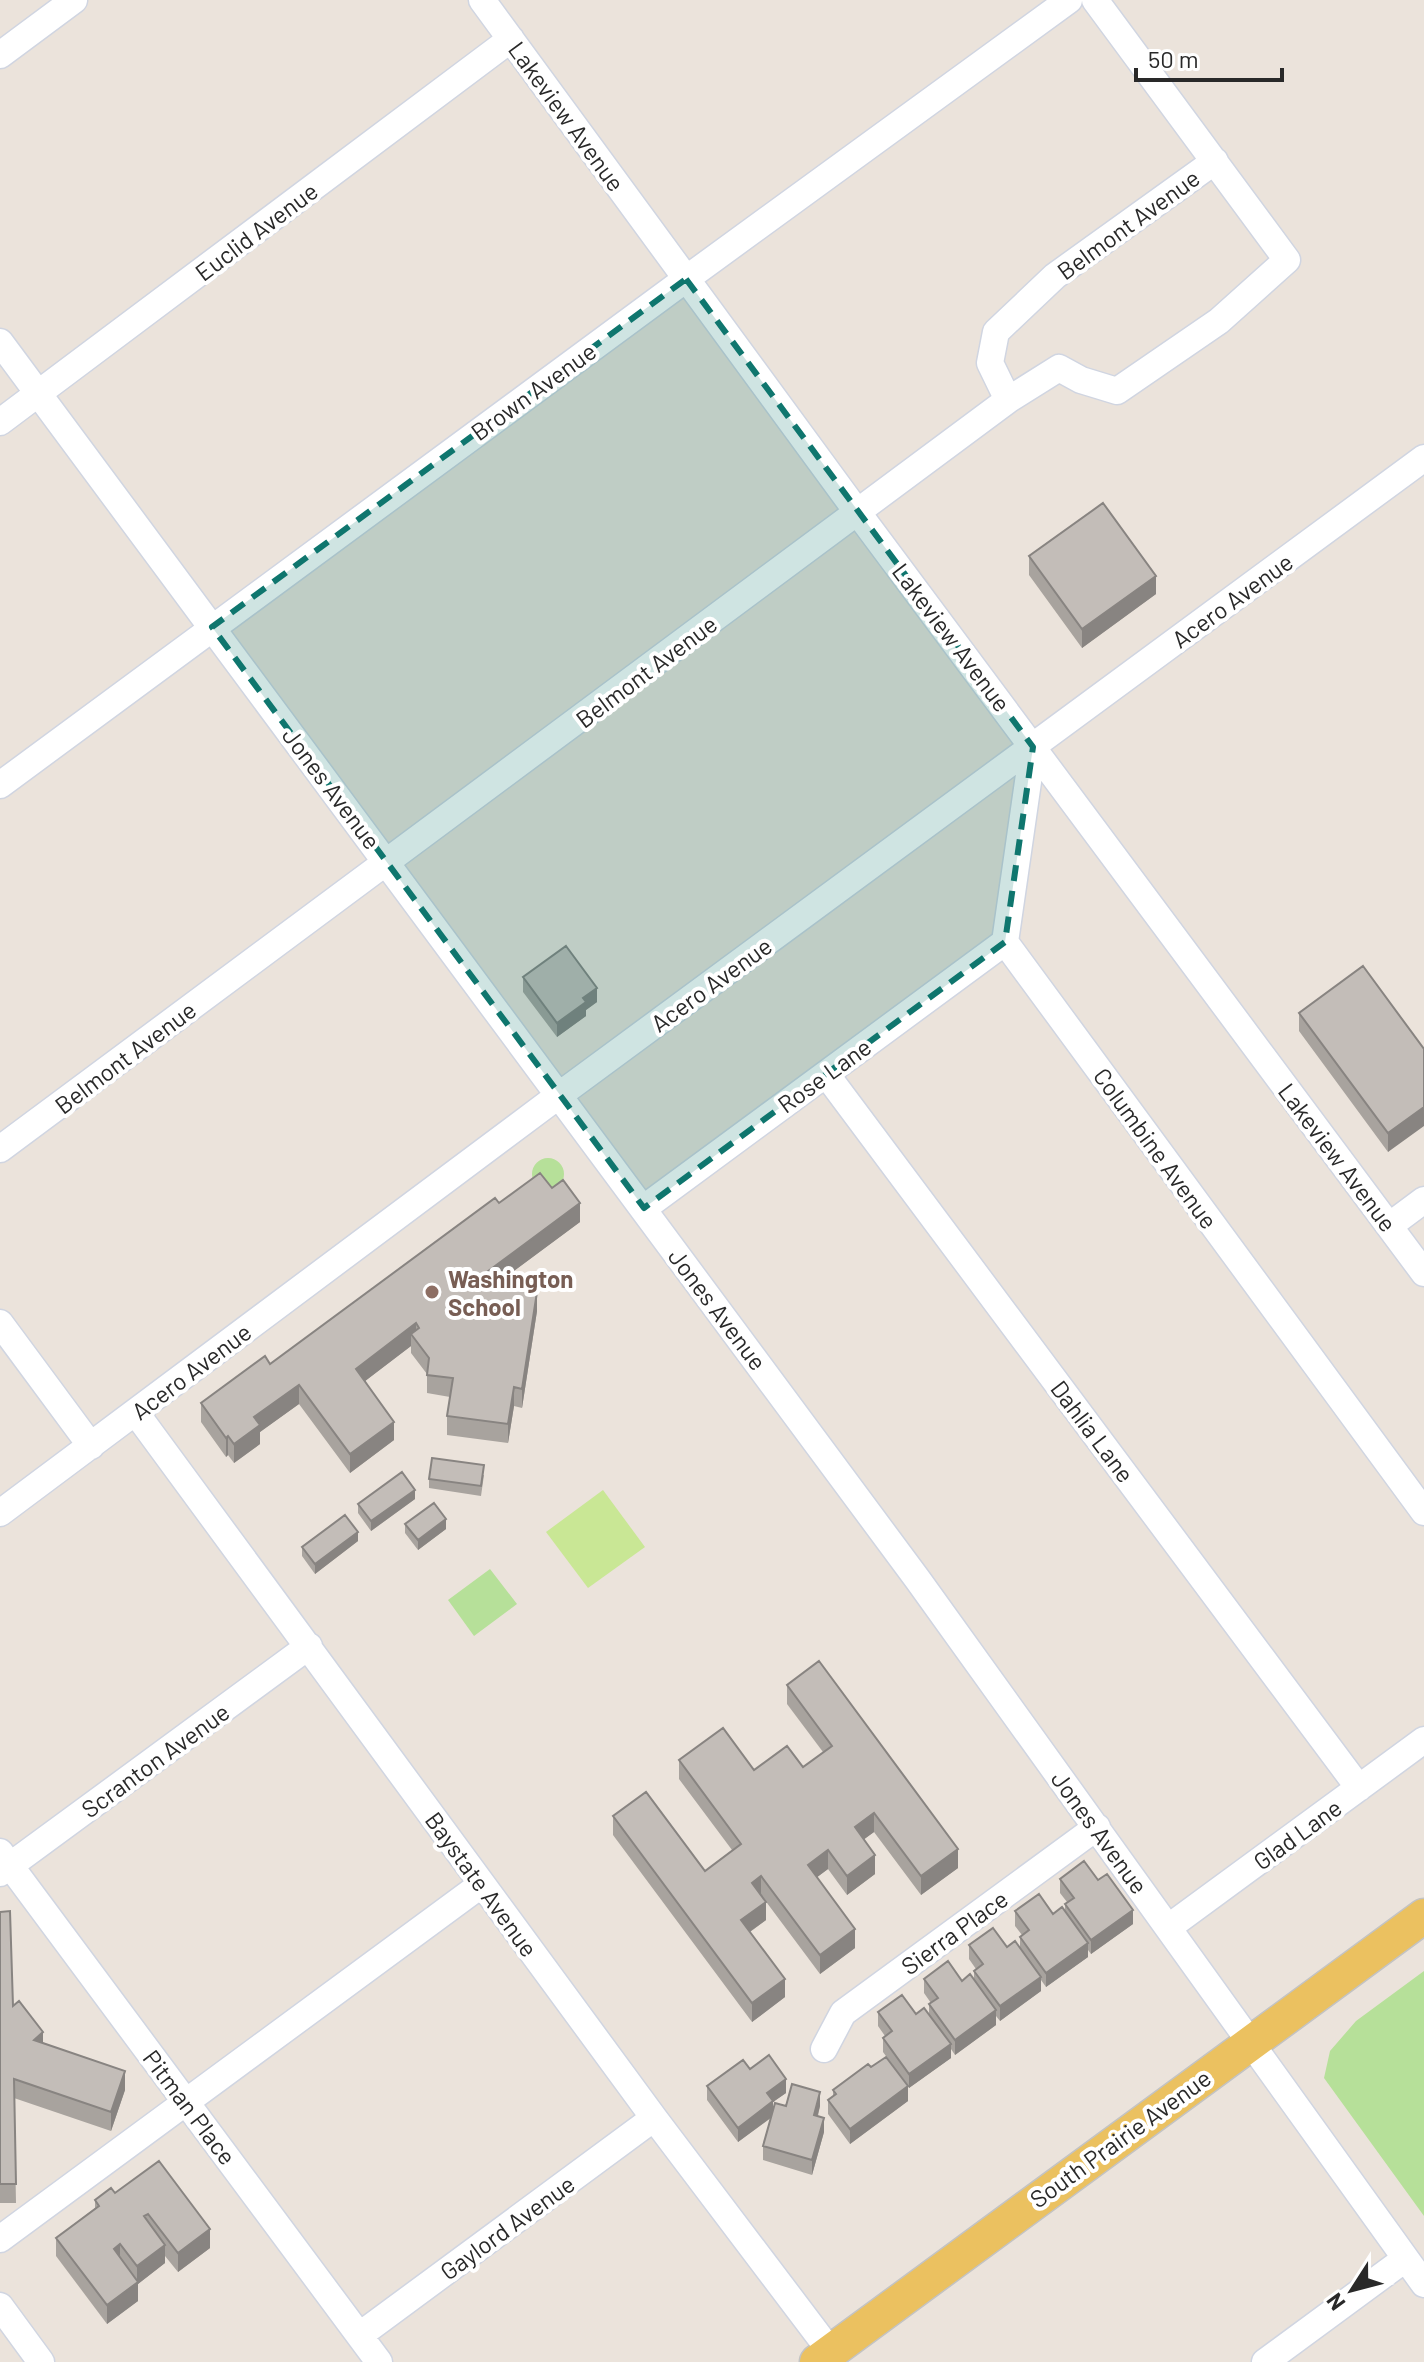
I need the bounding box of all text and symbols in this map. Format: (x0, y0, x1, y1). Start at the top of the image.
scale bar (1136, 32, 1282, 82)
street label: Lakeview Avenue (503, 35, 631, 197)
text: 50 m (1148, 44, 1199, 73)
street label: Belmont Avenue (1051, 163, 1205, 285)
street label: Euclid Avenue (189, 176, 323, 286)
street label: Brown Avenue (465, 336, 601, 446)
street label: Acero Avenue (1166, 546, 1298, 654)
street label: Lakeview Avenue (887, 557, 1017, 717)
street label: Belmont Avenue (570, 609, 722, 733)
street label: Jones Avenue (277, 721, 387, 855)
street label: Acero Avenue (645, 930, 777, 1038)
street label: Belmont Avenue (49, 995, 201, 1119)
street label: Rose Lane (772, 1031, 876, 1119)
street label: Columbine Avenue (1088, 1062, 1224, 1234)
street label: Lakeview Avenue (1273, 1077, 1403, 1237)
street label: Jones Avenue (663, 1242, 773, 1376)
place label: Washington School (448, 1264, 574, 1321)
marker: Washington School (423, 1283, 441, 1301)
street label: Acero Avenue (125, 1317, 257, 1425)
street label: Dahlia Lane (1045, 1374, 1141, 1488)
street label: Scranton Avenue (75, 1697, 235, 1823)
street label: Jones Avenue (1046, 1765, 1154, 1899)
street label: Glad Lane (1247, 1792, 1347, 1876)
street label: Baystate Avenue (420, 1806, 544, 1962)
street label: Sierra Place (895, 1884, 1013, 1980)
street label: Pitman Place (137, 2044, 243, 2170)
street label: South Prairie Avenue (1024, 2063, 1216, 2213)
street label: Gaylord Avenue (434, 2168, 580, 2286)
north arrow (1312, 2250, 1392, 2330)
text: N (1320, 2289, 1350, 2316)

